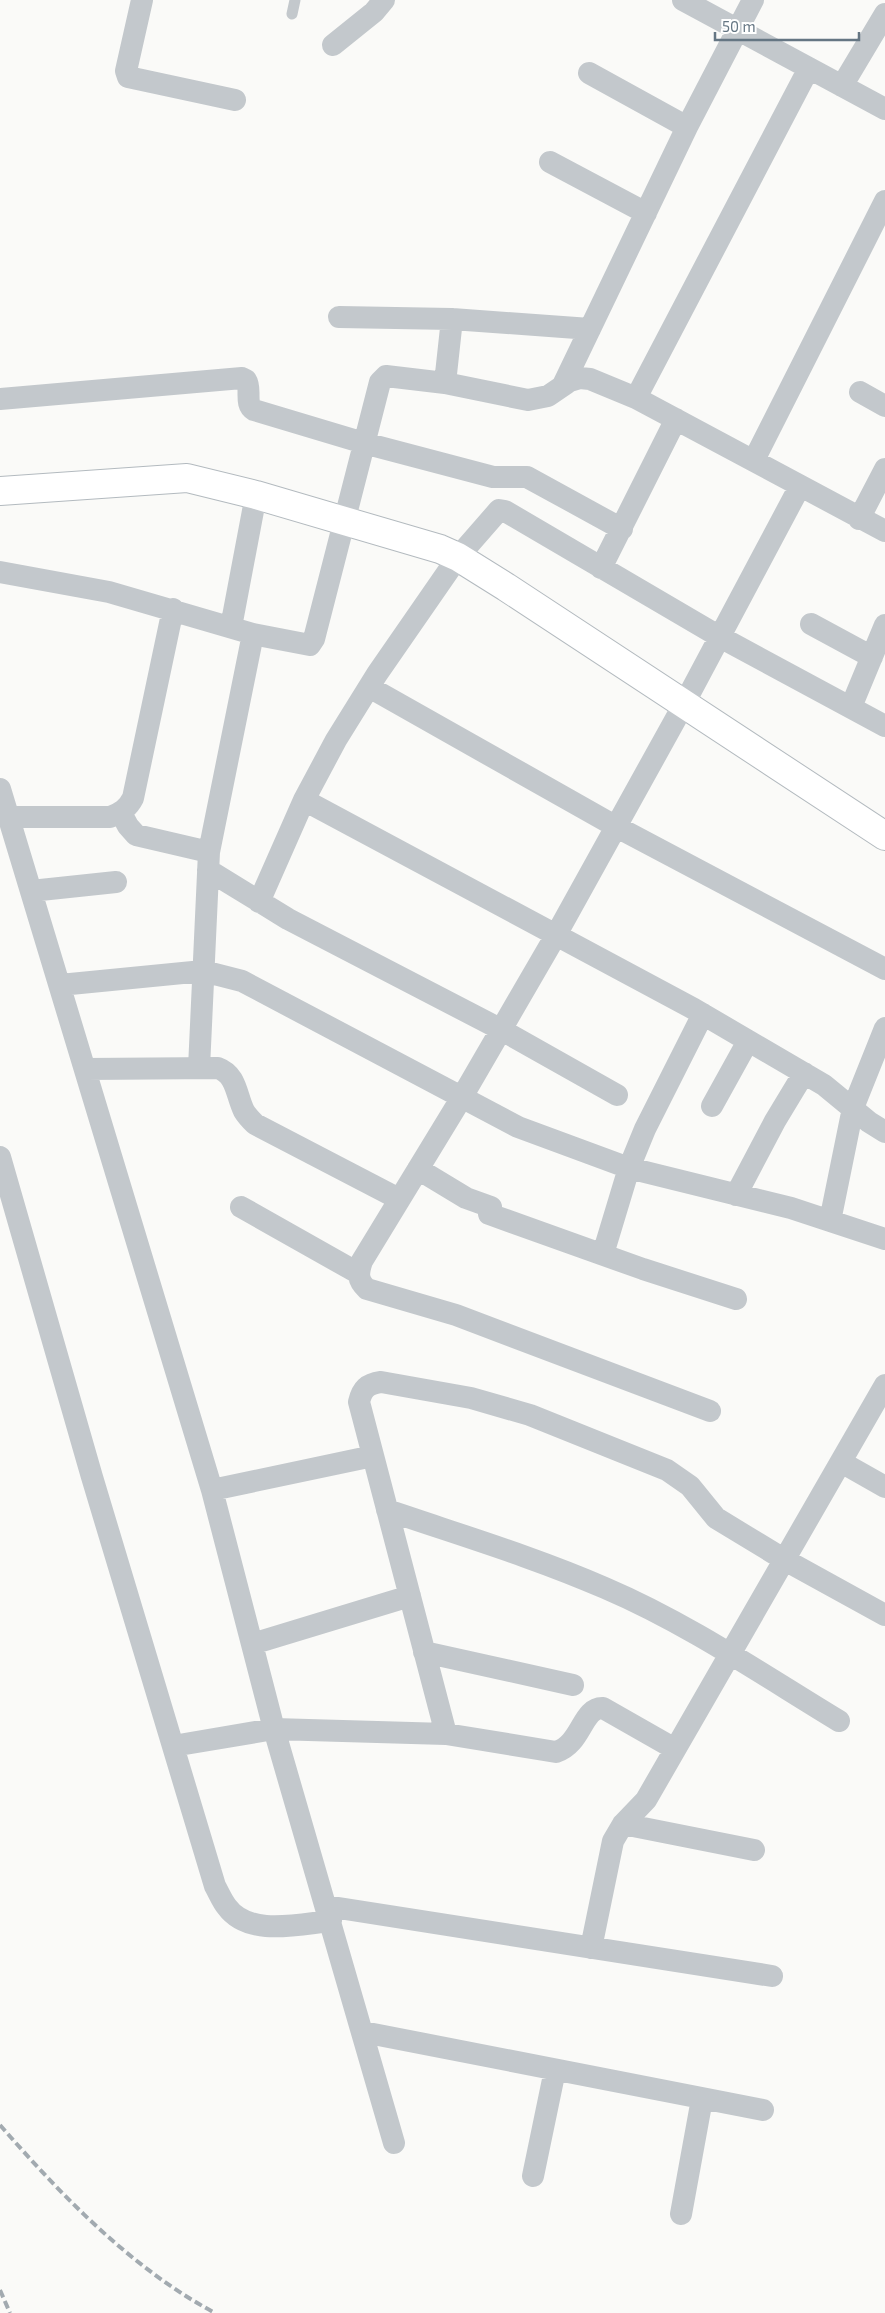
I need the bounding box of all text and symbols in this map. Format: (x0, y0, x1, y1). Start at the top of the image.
scale bar (715, 10, 859, 42)
text: 50 m (722, 17, 756, 35)

